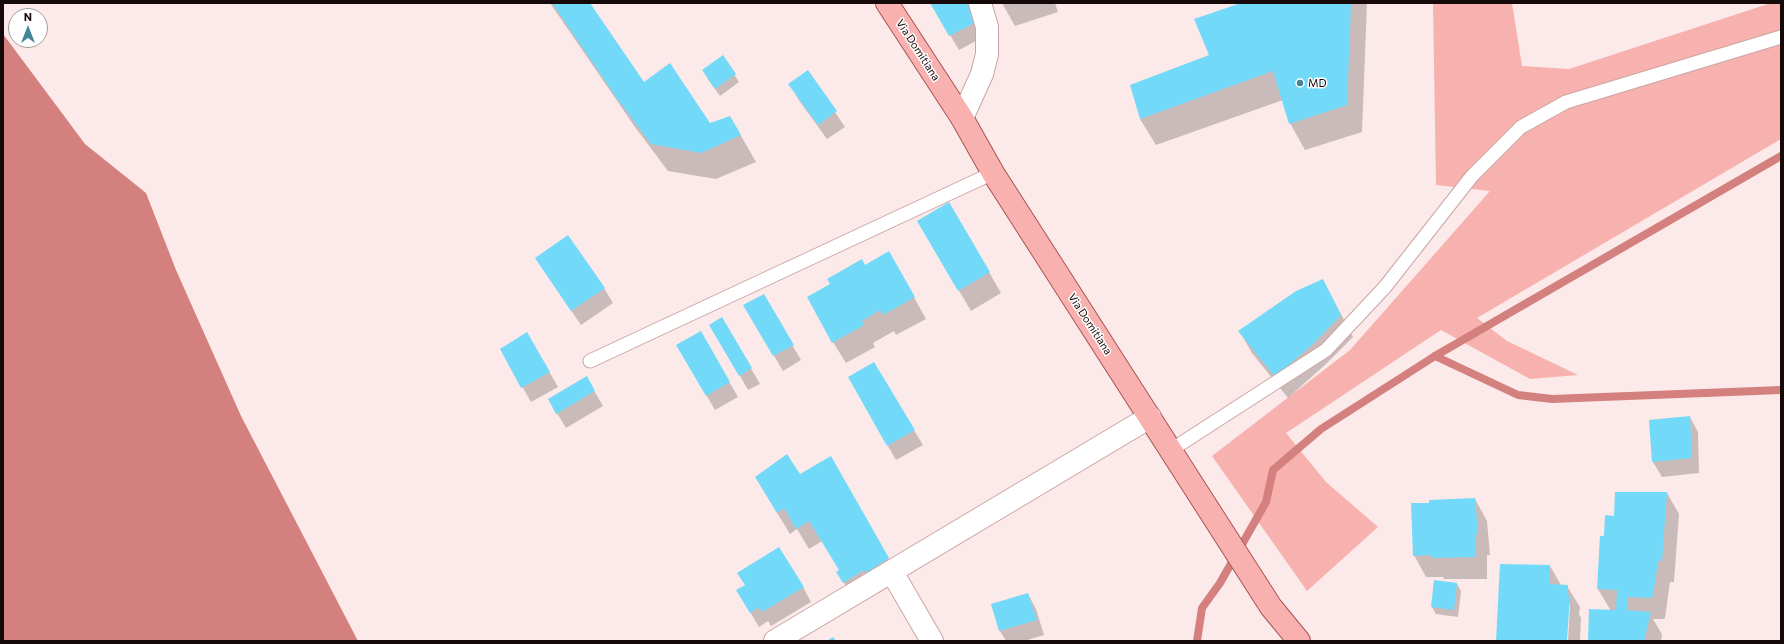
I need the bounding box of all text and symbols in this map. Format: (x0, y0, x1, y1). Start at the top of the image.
north arrow (8, 8, 48, 48)
text: N (24, 10, 32, 23)
street label: Via Domitiana (893, 17, 943, 83)
place label: MD (1308, 76, 1327, 90)
marker: MD (1295, 78, 1305, 88)
street label: Via Domitiana (1065, 291, 1115, 357)

